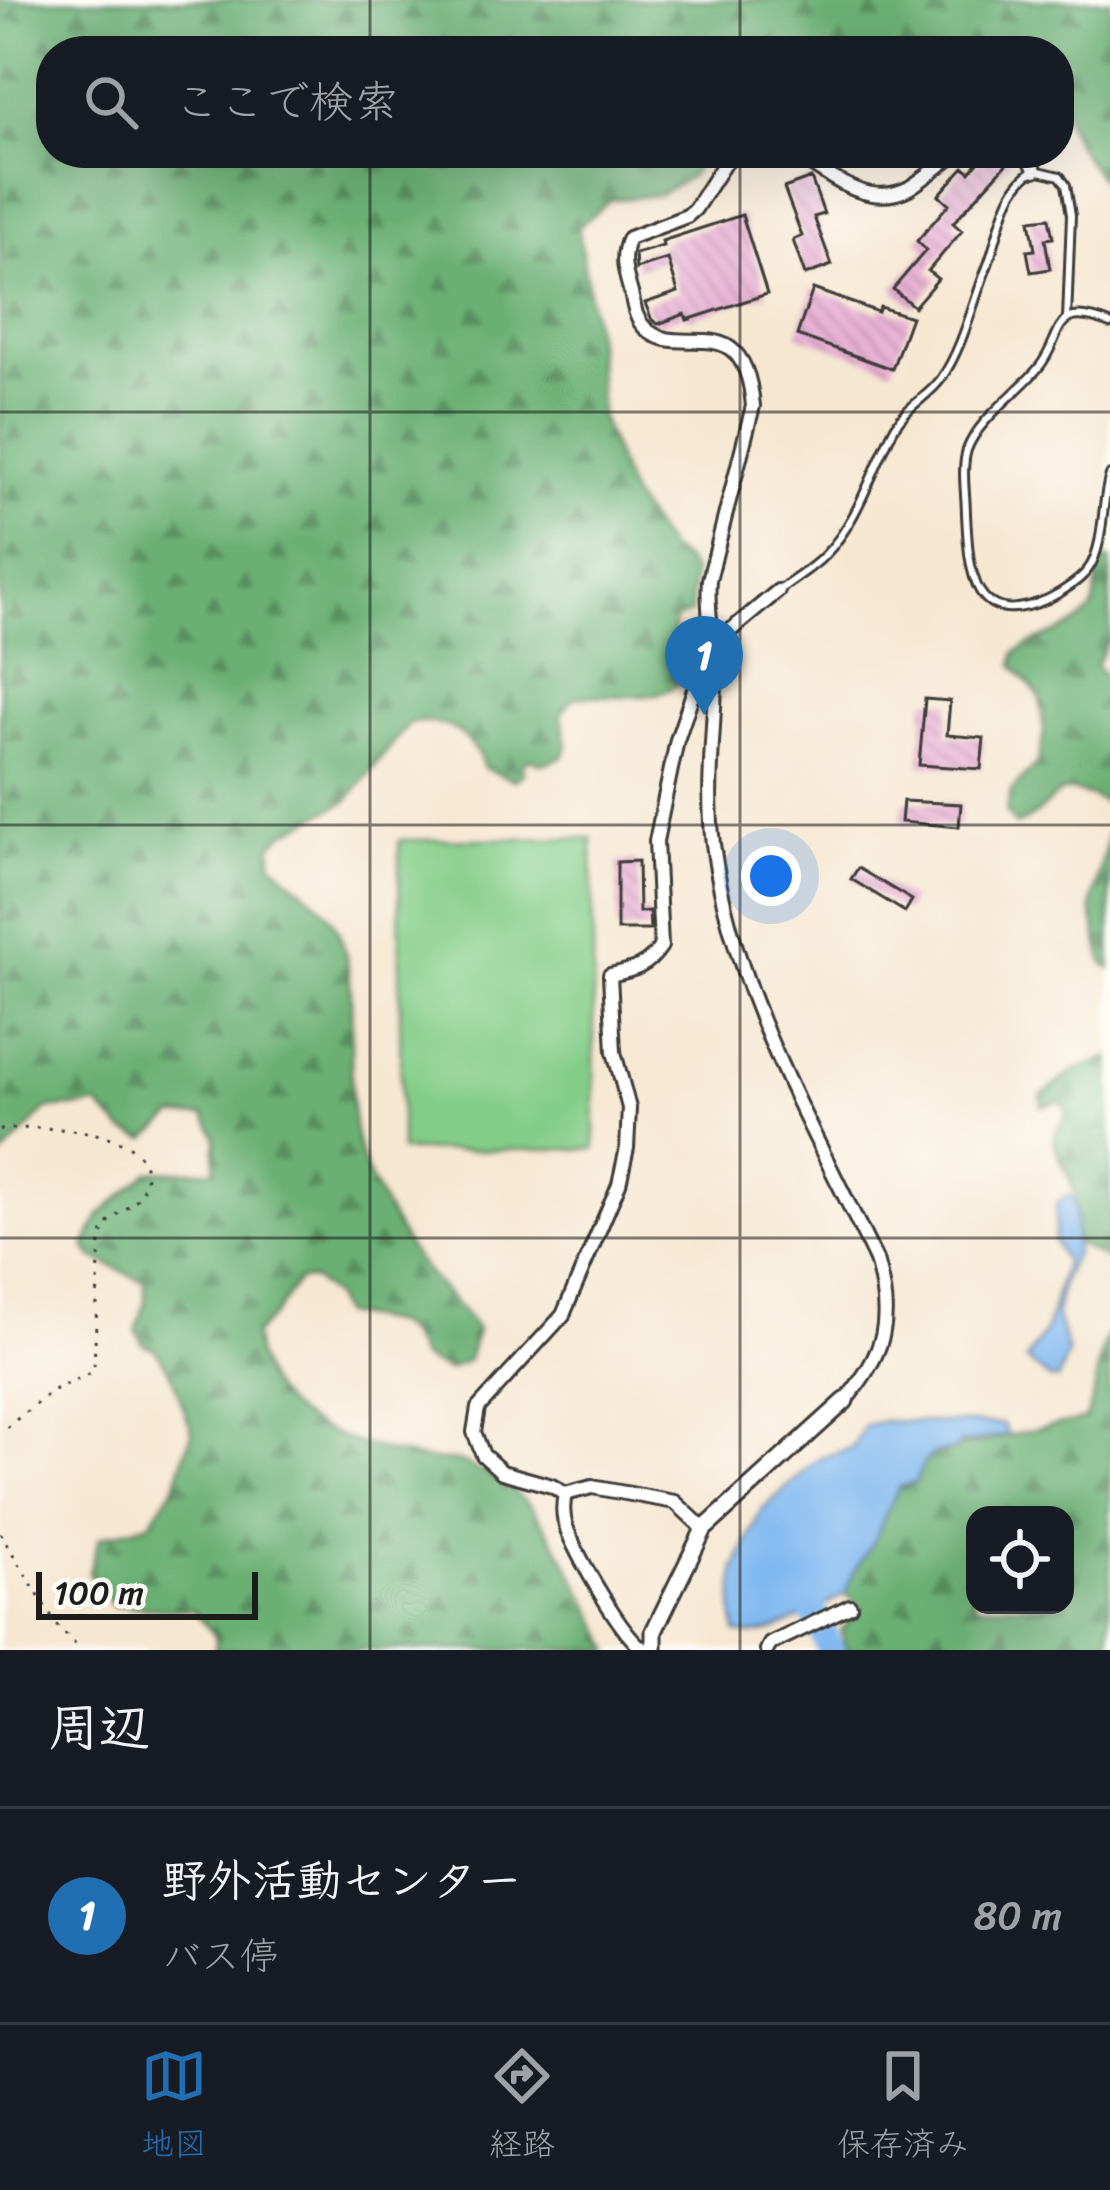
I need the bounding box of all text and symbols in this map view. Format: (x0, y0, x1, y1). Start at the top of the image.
search box (36, 36, 1074, 168)
text: ここで検索 (174, 62, 399, 142)
icon: search (78, 69, 144, 135)
pin: 1 (665, 616, 743, 715)
your location (741, 846, 801, 906)
map controls (966, 1506, 1074, 1614)
button: locate (966, 1506, 1074, 1614)
text: 100 m (54, 1564, 144, 1622)
scale bar (36, 1566, 258, 1619)
text: 周辺 (48, 1683, 150, 1773)
text: 野外活動センター (162, 1841, 522, 1921)
text: 1 (79, 1881, 95, 1950)
text: 80 m (974, 1881, 1062, 1950)
text: バス停 (162, 1921, 279, 1990)
tab: 地図 (141, 2043, 207, 2173)
tab: 経路 (489, 2043, 555, 2173)
tab: 保存済み (837, 2043, 969, 2173)

